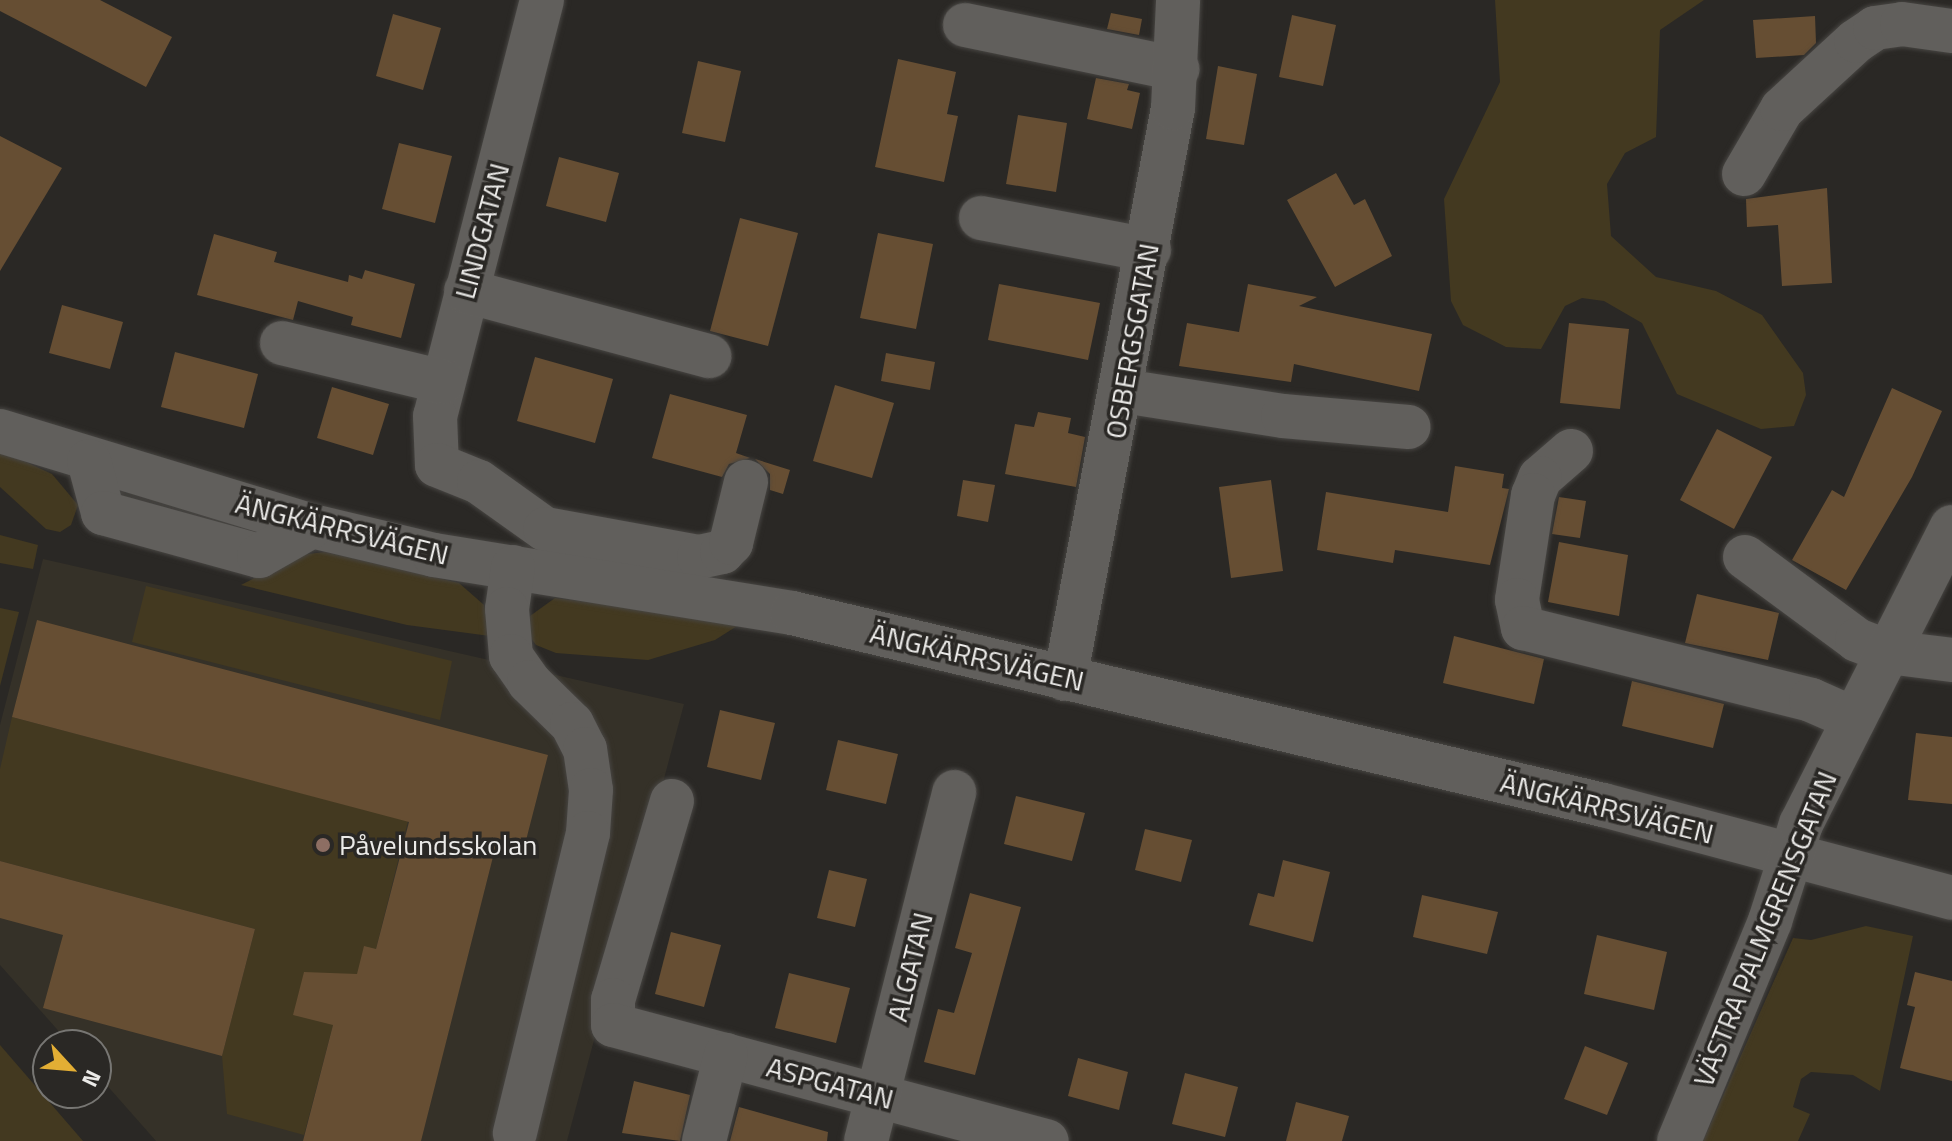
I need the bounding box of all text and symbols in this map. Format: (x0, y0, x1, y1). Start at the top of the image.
street label: LINDGATAN (448, 160, 516, 302)
street label: OSBERGSGATAN (1098, 241, 1166, 441)
street label: ÄNGKÄRRSVÄGEN (232, 486, 452, 572)
street label: ÄNGKÄRRSVÄGEN (867, 616, 1087, 698)
street label: ÄNGKÄRRSVÄGEN (1497, 765, 1717, 851)
street label: VÄSTRA PALMGRENSGATAN (1686, 767, 1844, 1091)
place label: Påvelundsskolan (339, 828, 537, 862)
marker: Påvelundsskolan (314, 836, 332, 854)
street label: ALGATAN (880, 909, 940, 1025)
north arrow (32, 1029, 112, 1109)
street label: ASPGATAN (763, 1050, 897, 1116)
text: N (73, 1064, 110, 1093)

